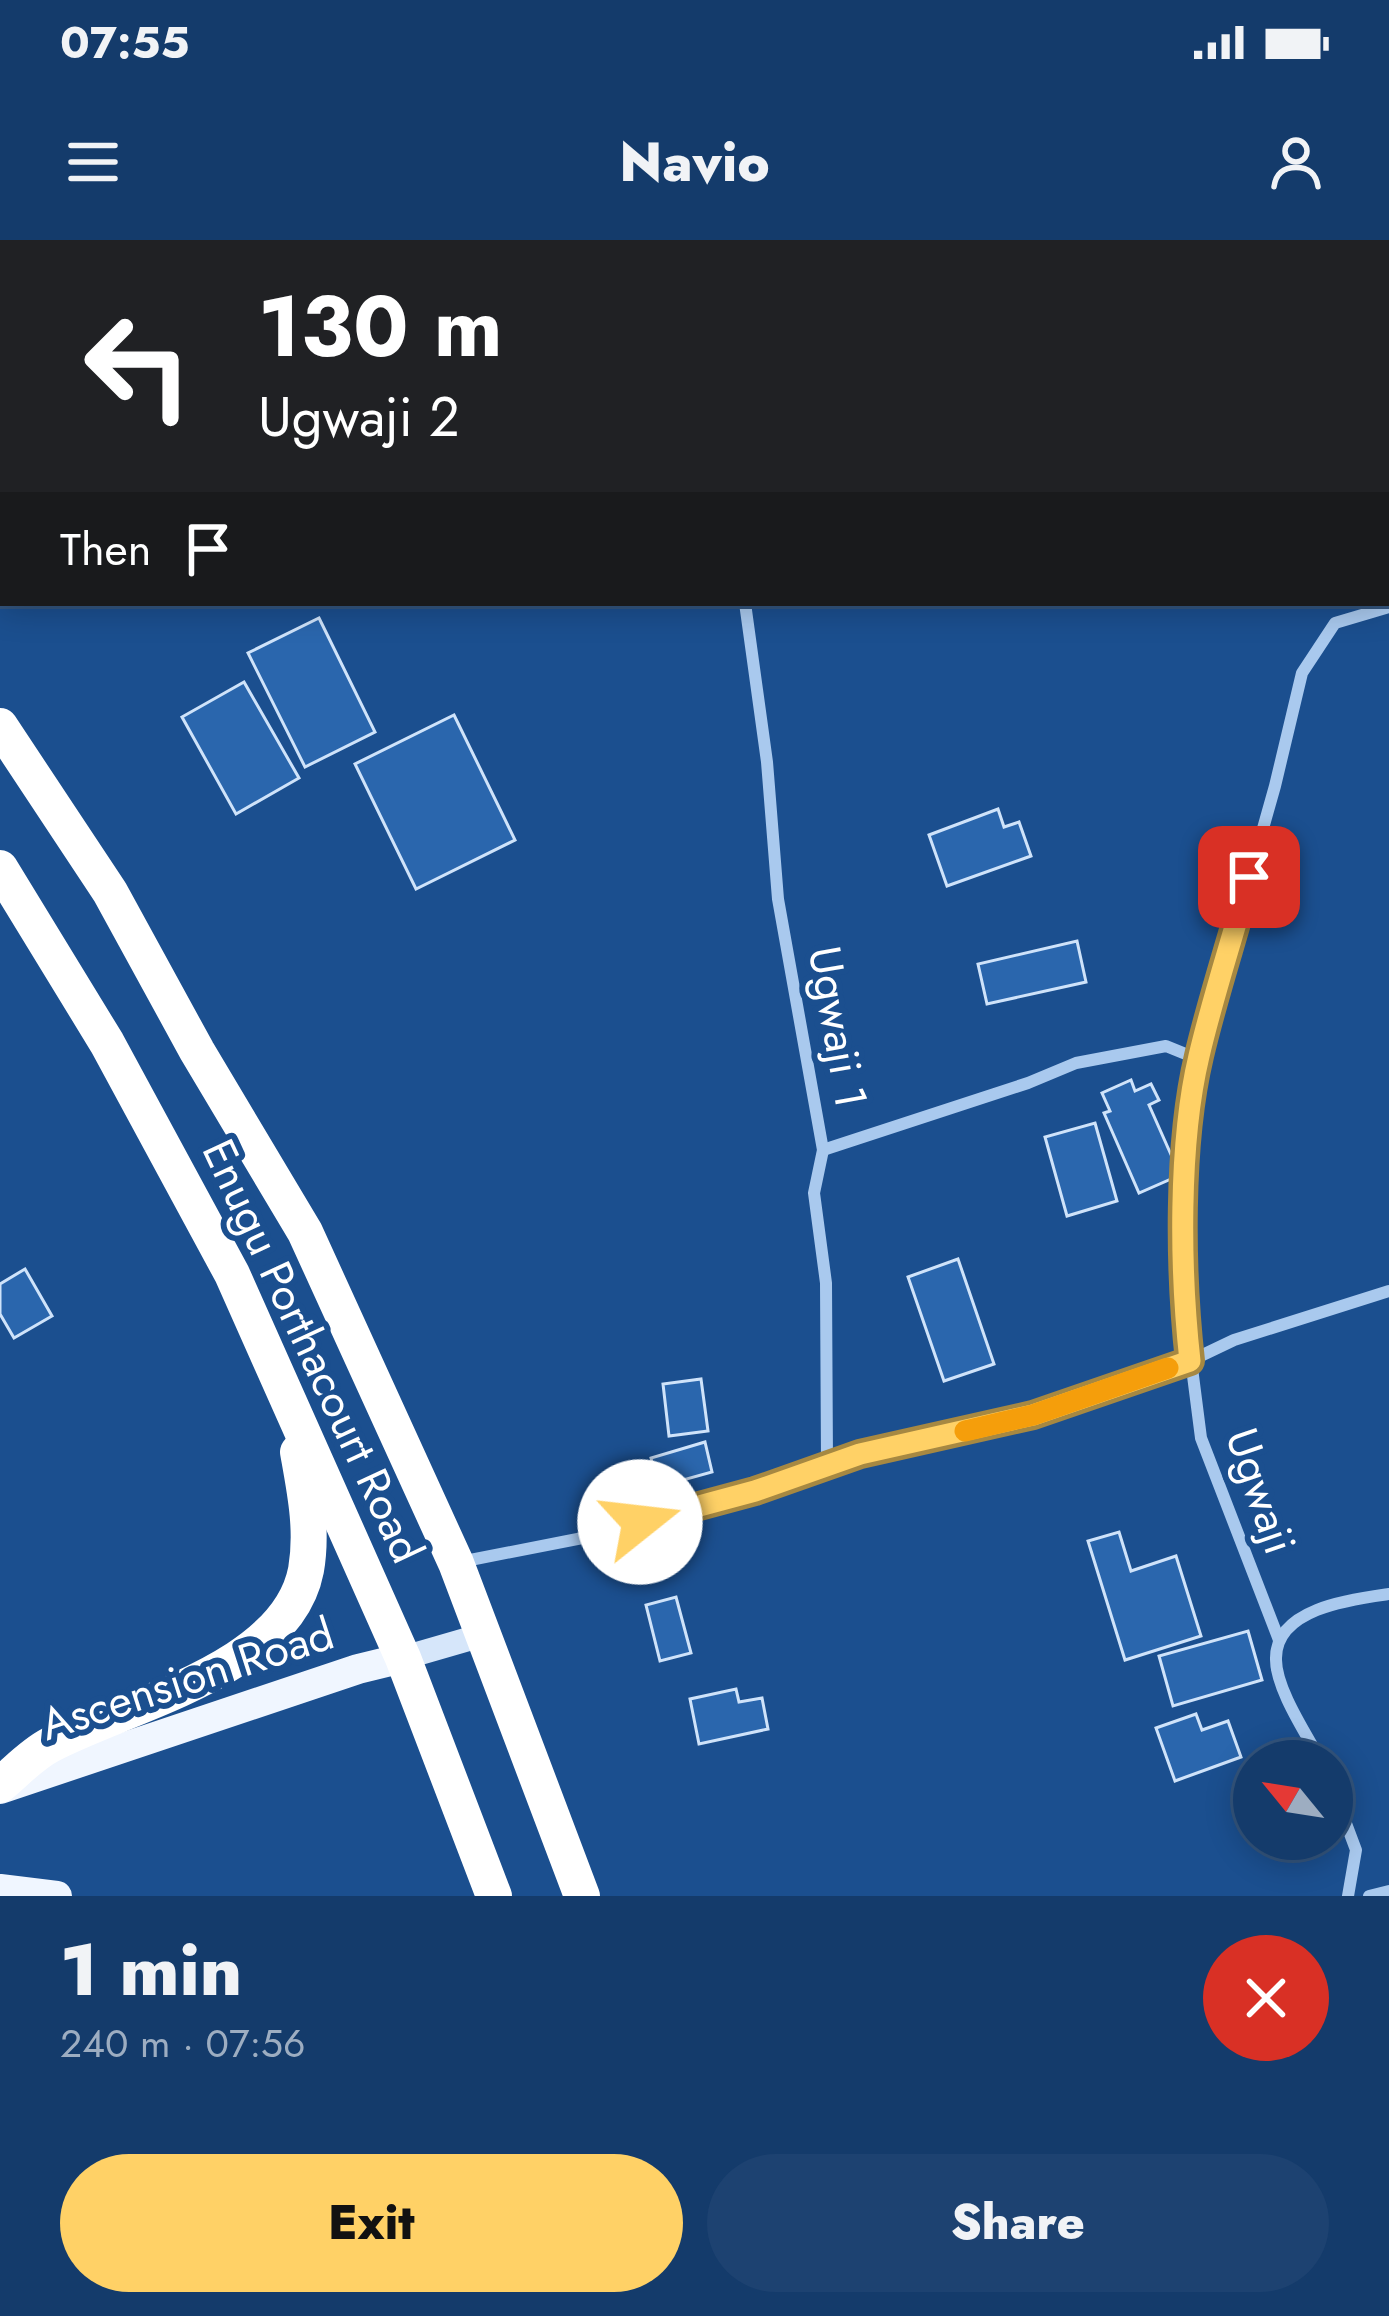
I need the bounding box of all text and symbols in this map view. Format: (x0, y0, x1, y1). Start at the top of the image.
text: 07:55 (60, 10, 189, 75)
text: Navio (619, 123, 770, 201)
icon: menu (60, 129, 126, 195)
icon: person (1263, 129, 1329, 195)
text: 130 m (258, 266, 503, 388)
icon: left (60, 288, 216, 444)
text: Ugwaji 2 (258, 378, 460, 456)
icon: arrive (175, 516, 241, 582)
text: Then (60, 517, 151, 582)
pin (1198, 826, 1300, 928)
icon: arrive (1216, 844, 1282, 910)
street label: Ugwaji 1 (792, 941, 884, 1113)
street label: Enugu Porthacourt Road (186, 1129, 440, 1573)
street label: Ugwaji (1209, 1419, 1313, 1563)
position arrow (577, 1459, 703, 1585)
street label: Ascension Road (32, 1601, 342, 1757)
north arrow (1233, 1740, 1353, 1860)
map controls (1233, 1740, 1353, 1860)
text: 1 min (60, 1918, 242, 2022)
button: close (1203, 1935, 1329, 2061)
text: 240 m · 07:56 (60, 2015, 306, 2072)
button: Exit (60, 2154, 683, 2292)
button: Share (707, 2154, 1329, 2292)

